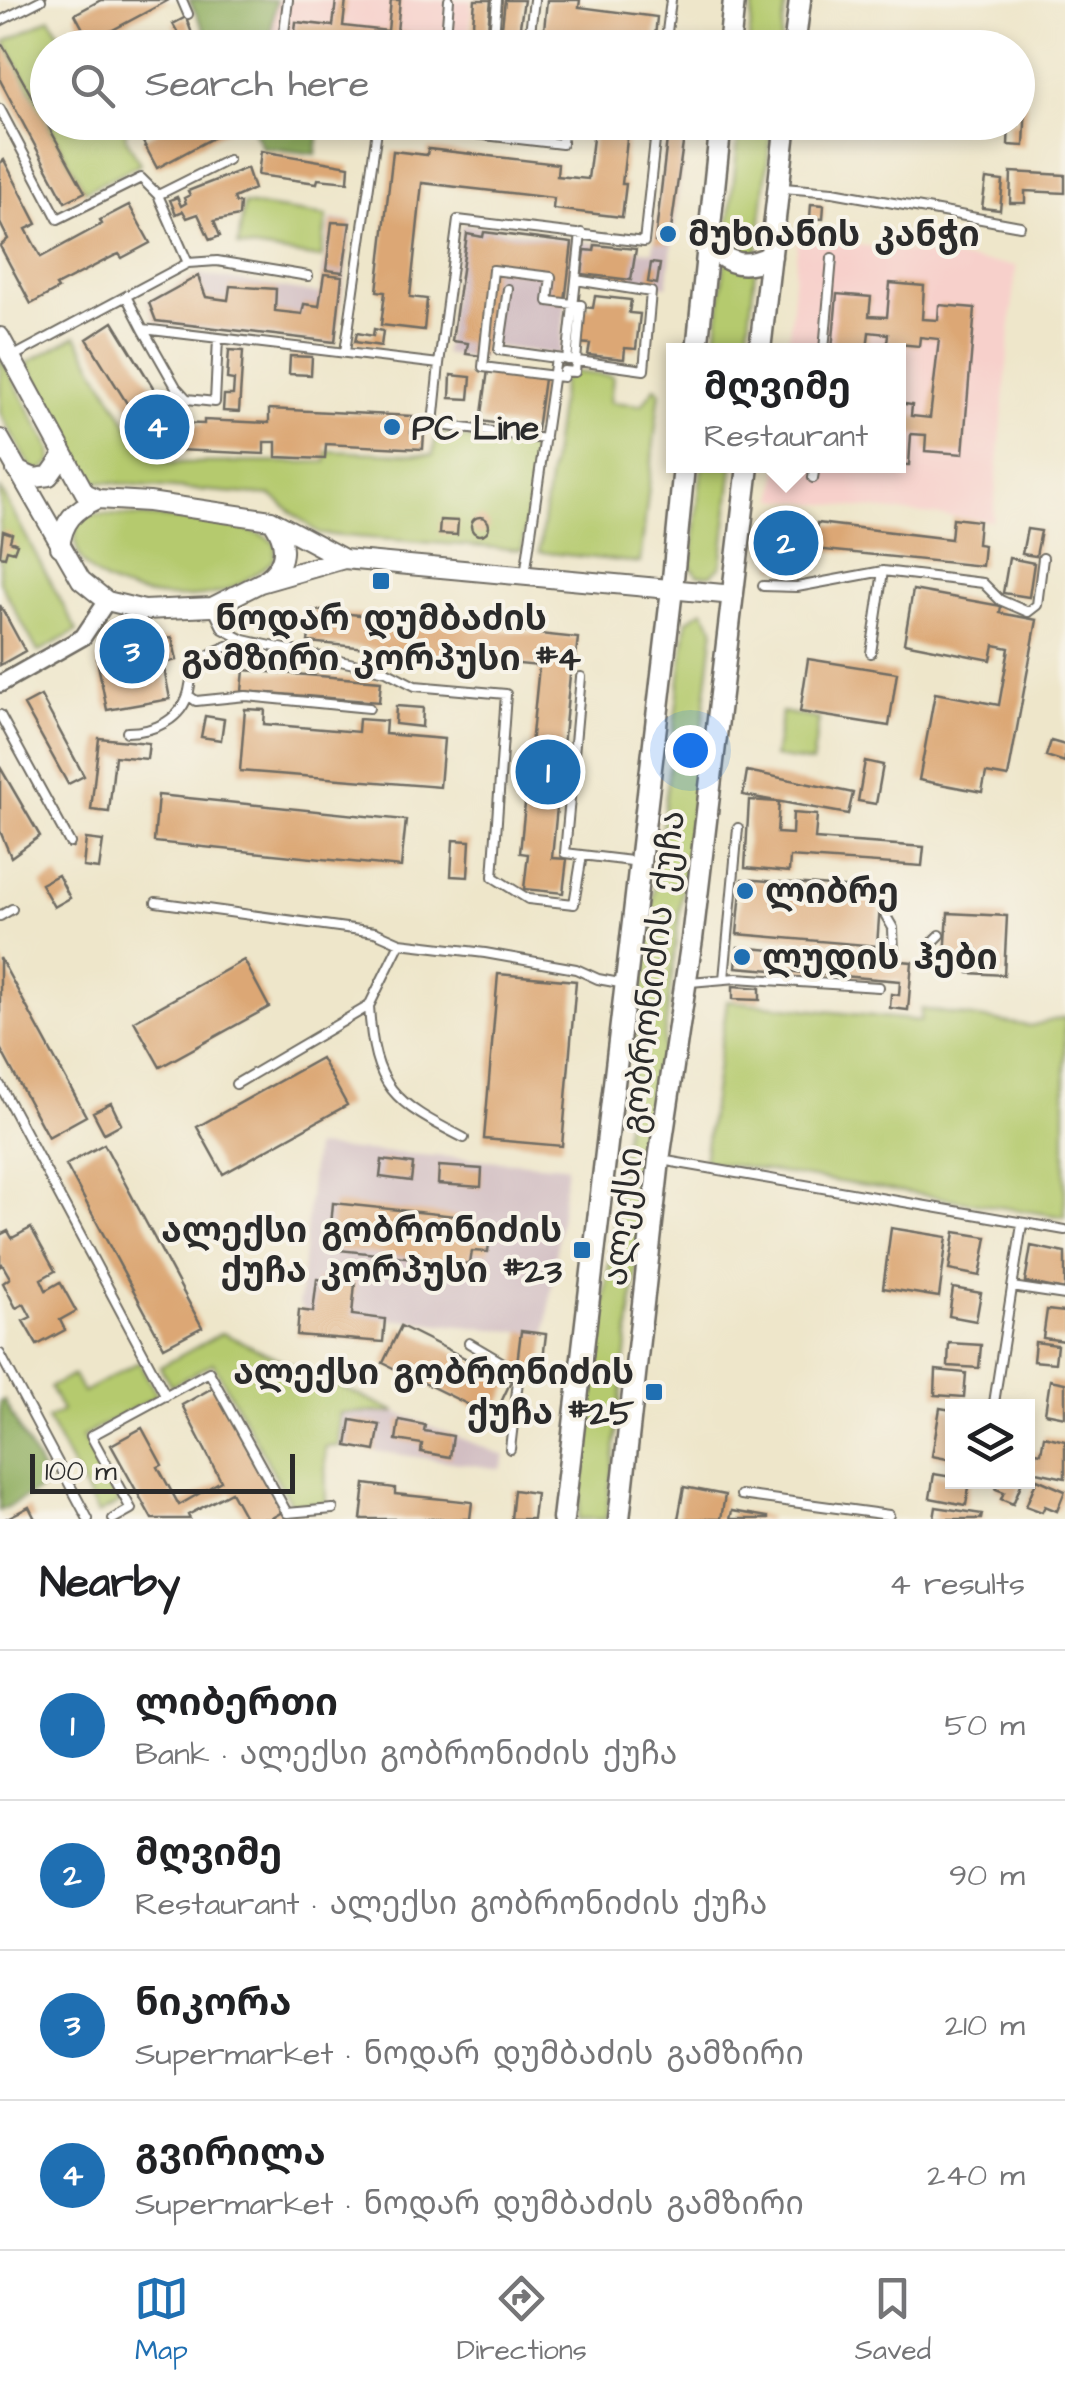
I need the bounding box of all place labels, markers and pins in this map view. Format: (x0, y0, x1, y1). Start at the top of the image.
place label: მუხიანის კანჭი (688, 211, 980, 260)
marker: მუხიანის კანჭი (657, 223, 679, 245)
pin: 4 (124, 390, 190, 464)
place label: PC Line (412, 404, 539, 453)
marker: PC Line (381, 416, 403, 438)
pin: 2 (754, 506, 818, 580)
marker: ნოდარ დუმბაძის გამზირი კორპუსი #4 (370, 570, 392, 592)
place label: ნოდარ დუმბაძის გამზირი კორპუსი #4 (181, 595, 581, 684)
pin: 3 (100, 614, 164, 688)
pin: 1 (516, 734, 580, 810)
place label: ლიბრე (765, 868, 899, 917)
marker: ლიბრე (734, 880, 756, 902)
place label: ლუდის ჰები (762, 934, 998, 983)
marker: ლუდის ჰები (731, 946, 753, 968)
place label: ალექსი გობრონიძის ქუჩა კორპუსი #23 (161, 1207, 562, 1296)
marker: ალექსი გობრონიძის ქუჩა კორპუსი #23 (571, 1239, 593, 1261)
place label: ალექსი გობრონიძის ქუჩა #25 (233, 1349, 634, 1438)
marker: ალექსი გობრონიძის ქუჩა #25 (643, 1381, 665, 1403)

